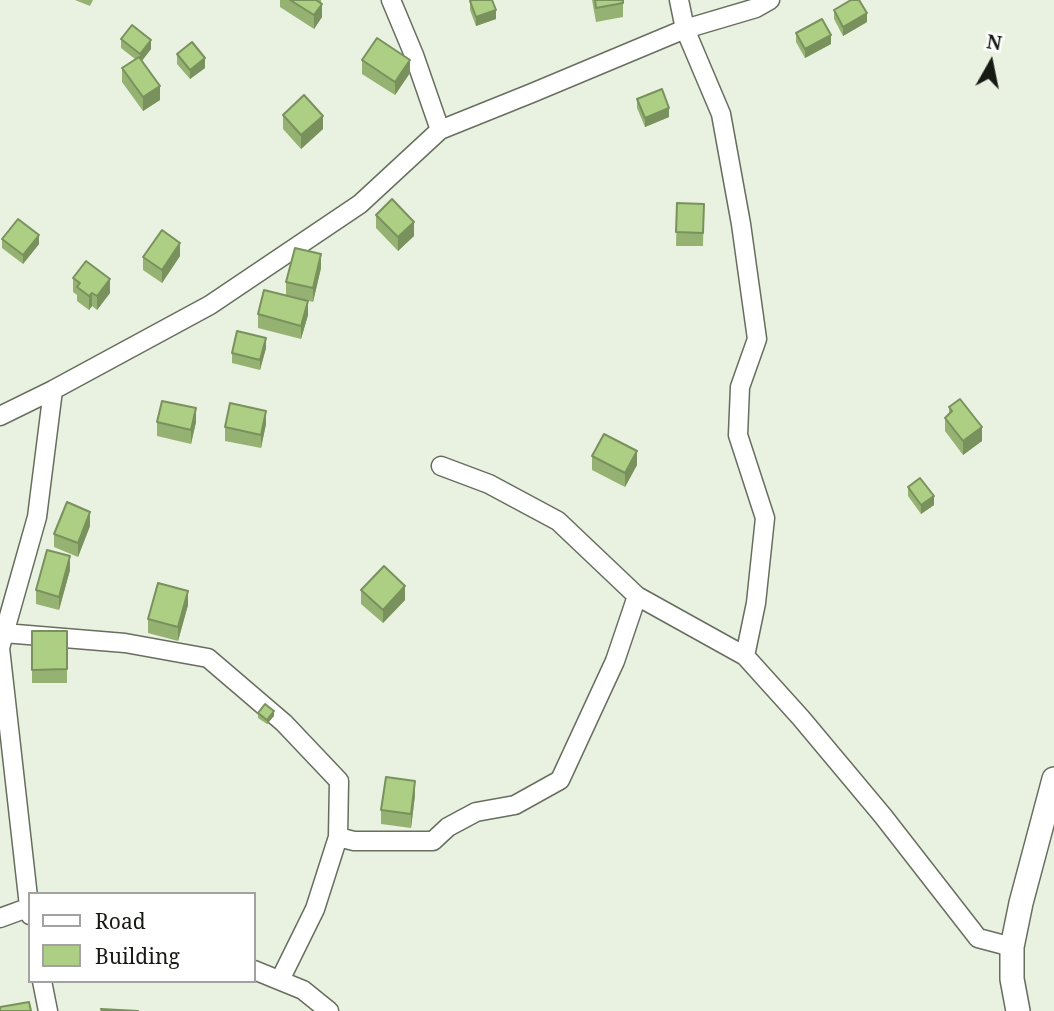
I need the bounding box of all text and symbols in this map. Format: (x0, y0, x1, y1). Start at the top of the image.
north arrow (956, 28, 1026, 98)
text: N (985, 28, 1004, 56)
legend (28, 892, 256, 983)
text: Road (95, 907, 146, 935)
text: Building (95, 942, 180, 970)

